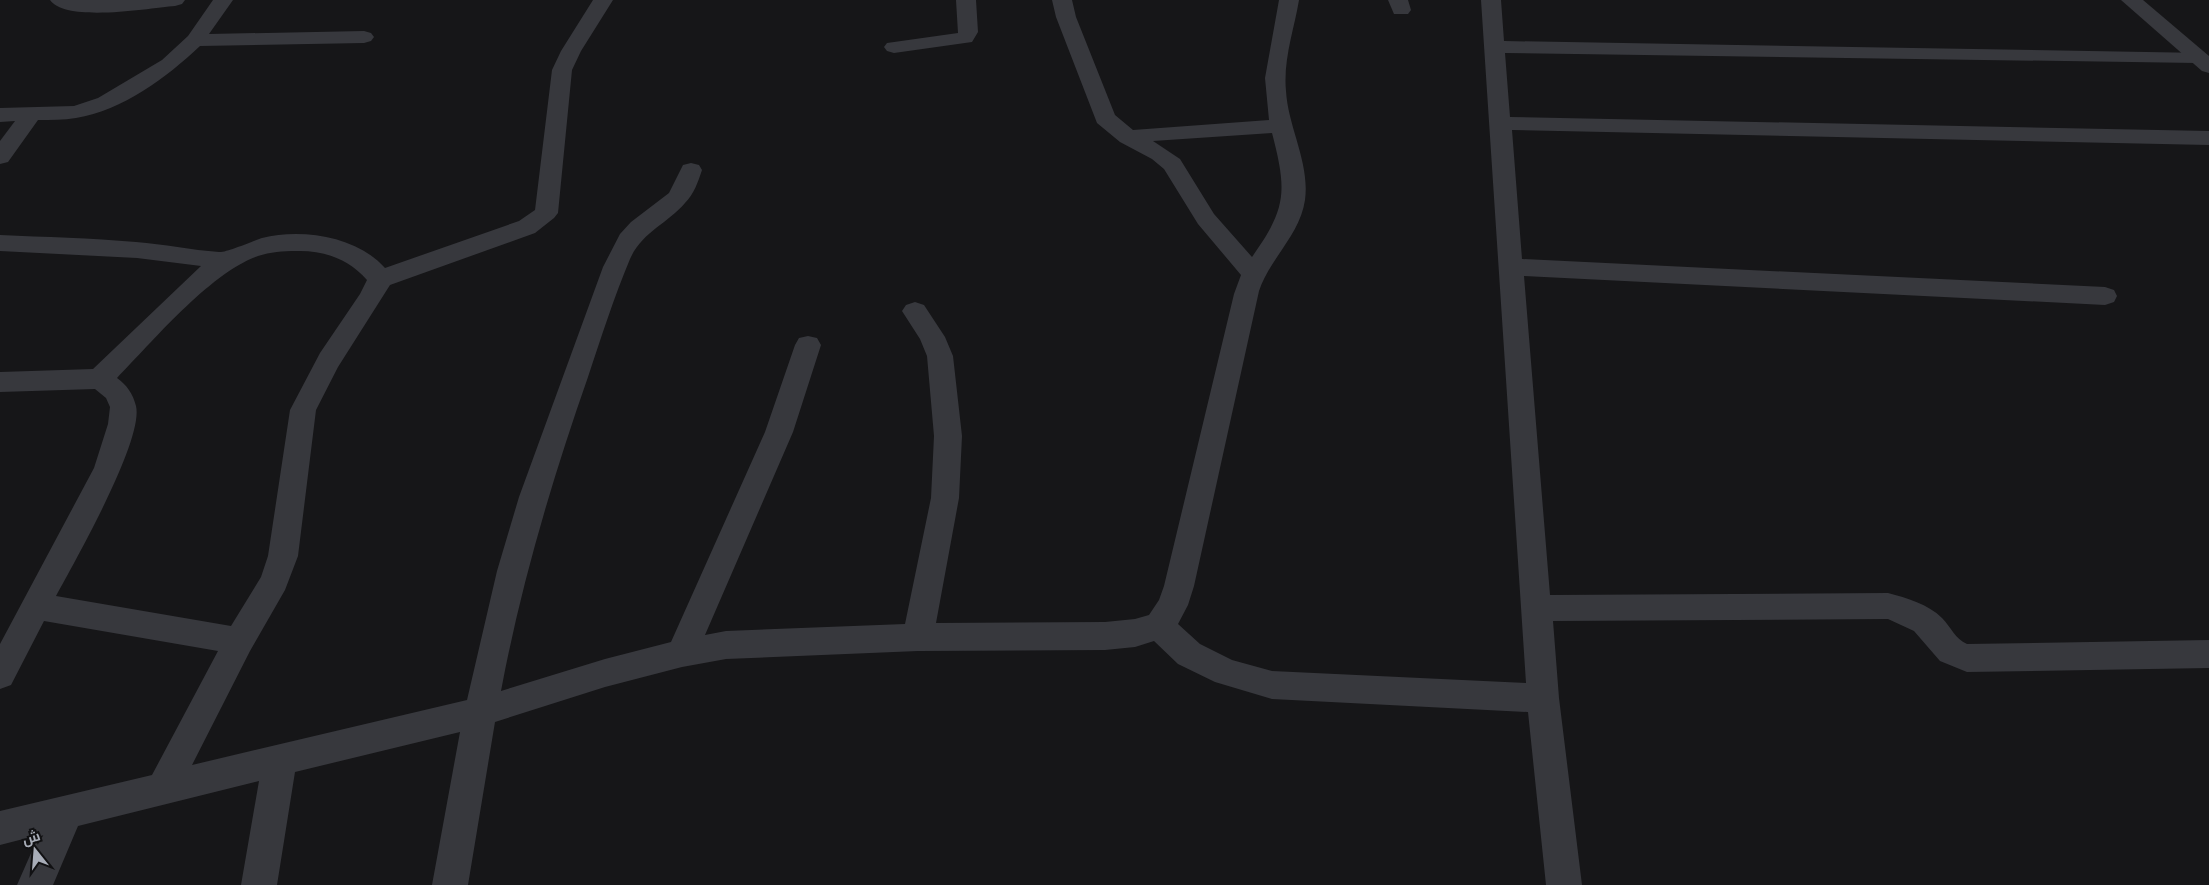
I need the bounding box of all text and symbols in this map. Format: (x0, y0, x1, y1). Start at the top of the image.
north arrow (10, 825, 60, 875)
text: ش (20, 826, 42, 849)

